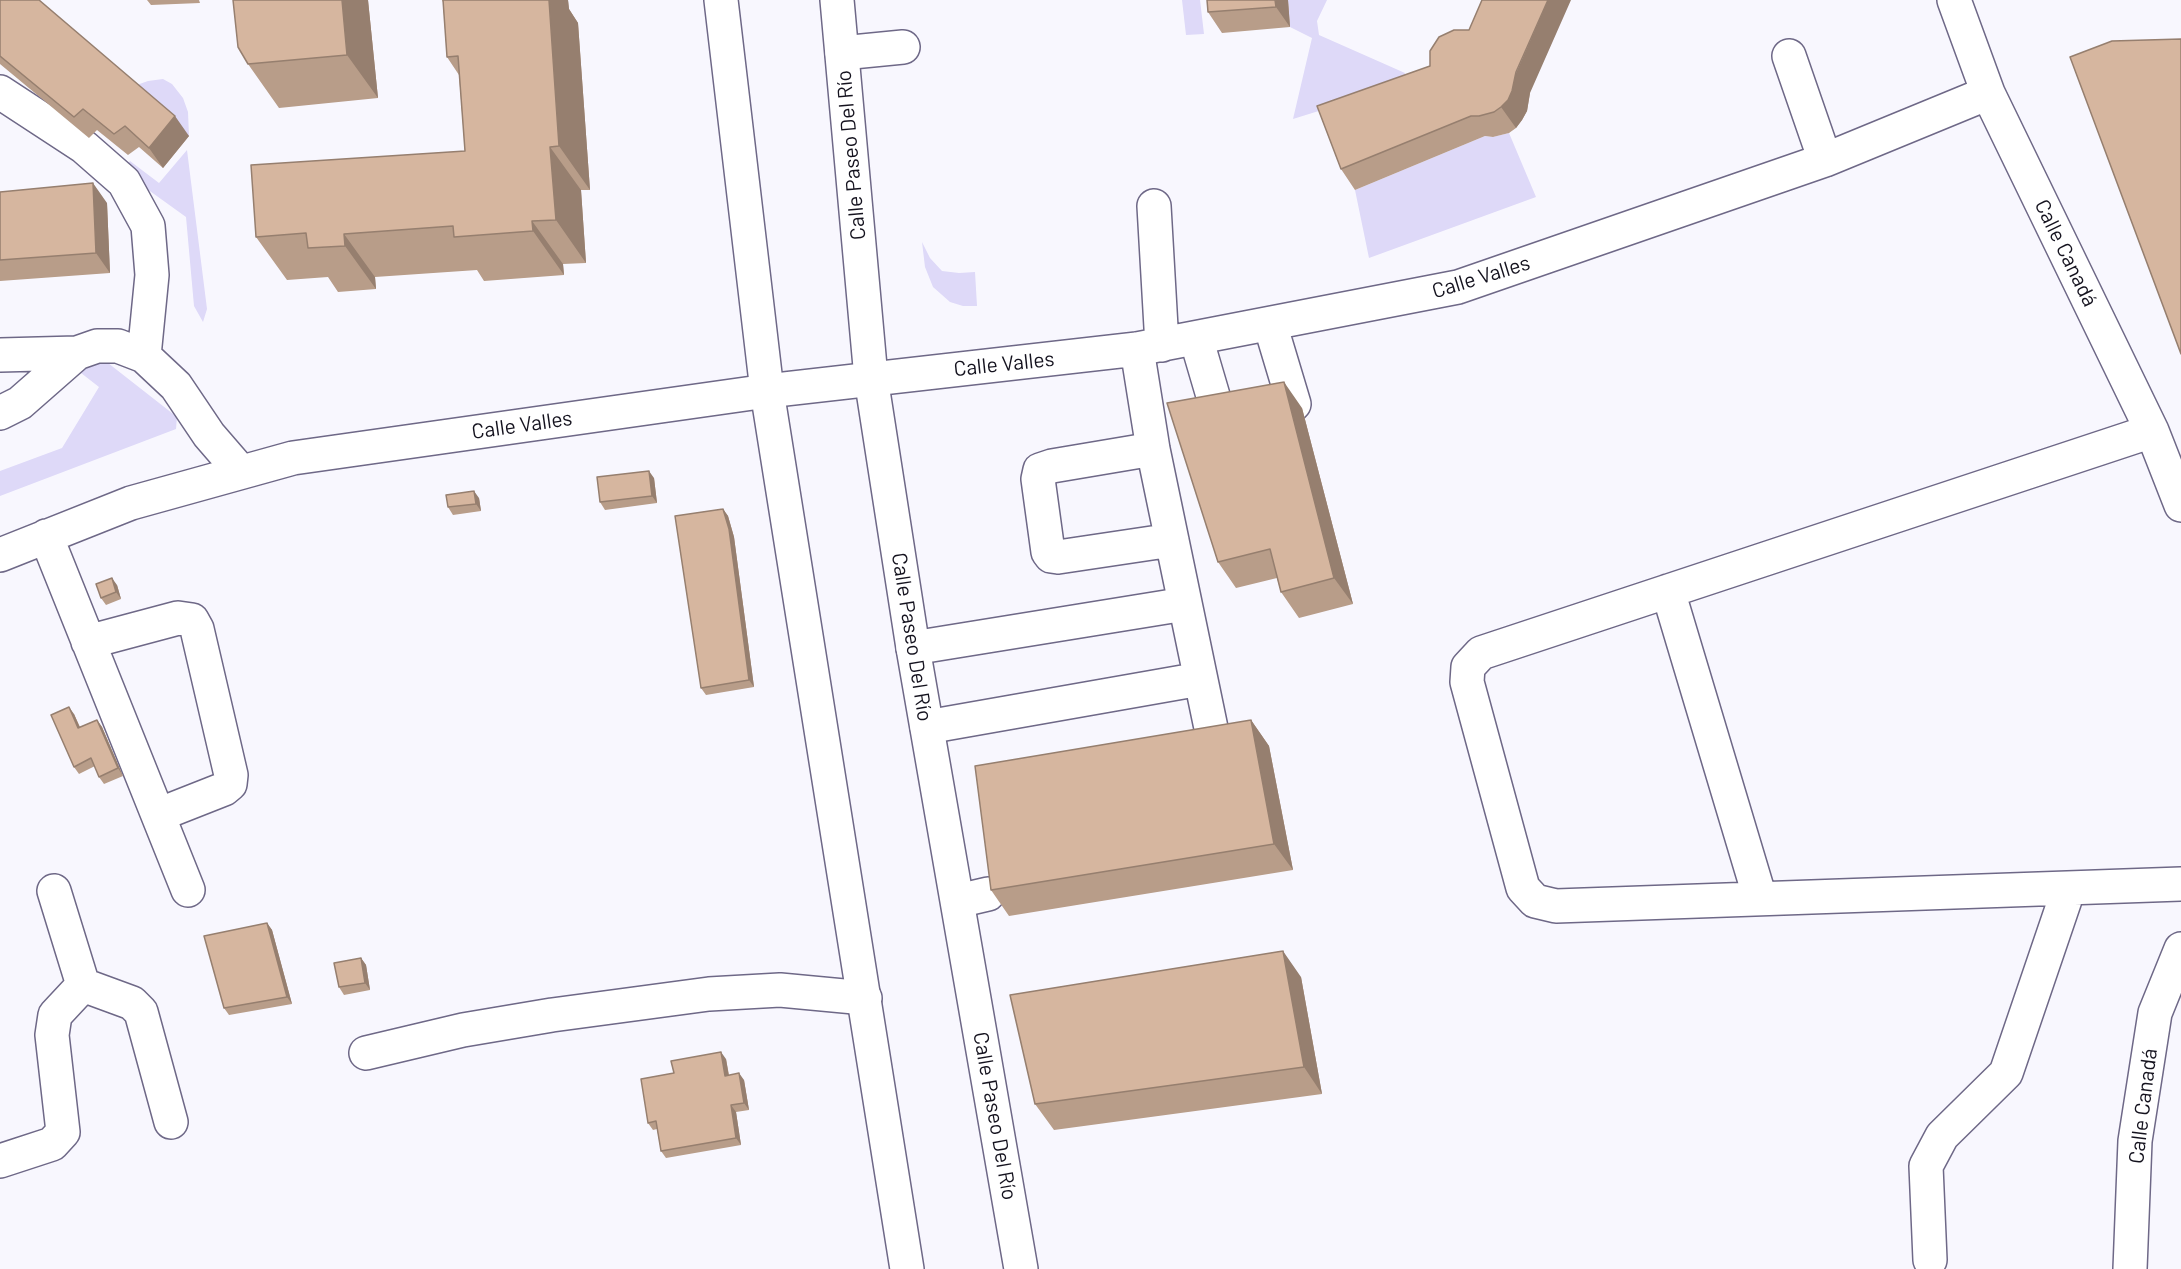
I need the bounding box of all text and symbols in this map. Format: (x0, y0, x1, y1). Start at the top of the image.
street label: Calle Paseo Del Río (831, 69, 871, 241)
street label: Calle Canadá (2029, 195, 2103, 311)
street label: Calle Valles (1429, 250, 1533, 304)
street label: Calle Valles (952, 346, 1056, 382)
street label: Calle Valles (470, 405, 574, 445)
street label: Calle Paseo Del Río (886, 551, 938, 723)
street label: Calle Paseo Del Río (968, 1030, 1022, 1202)
street label: Calle Canadá (2123, 1047, 2163, 1165)

